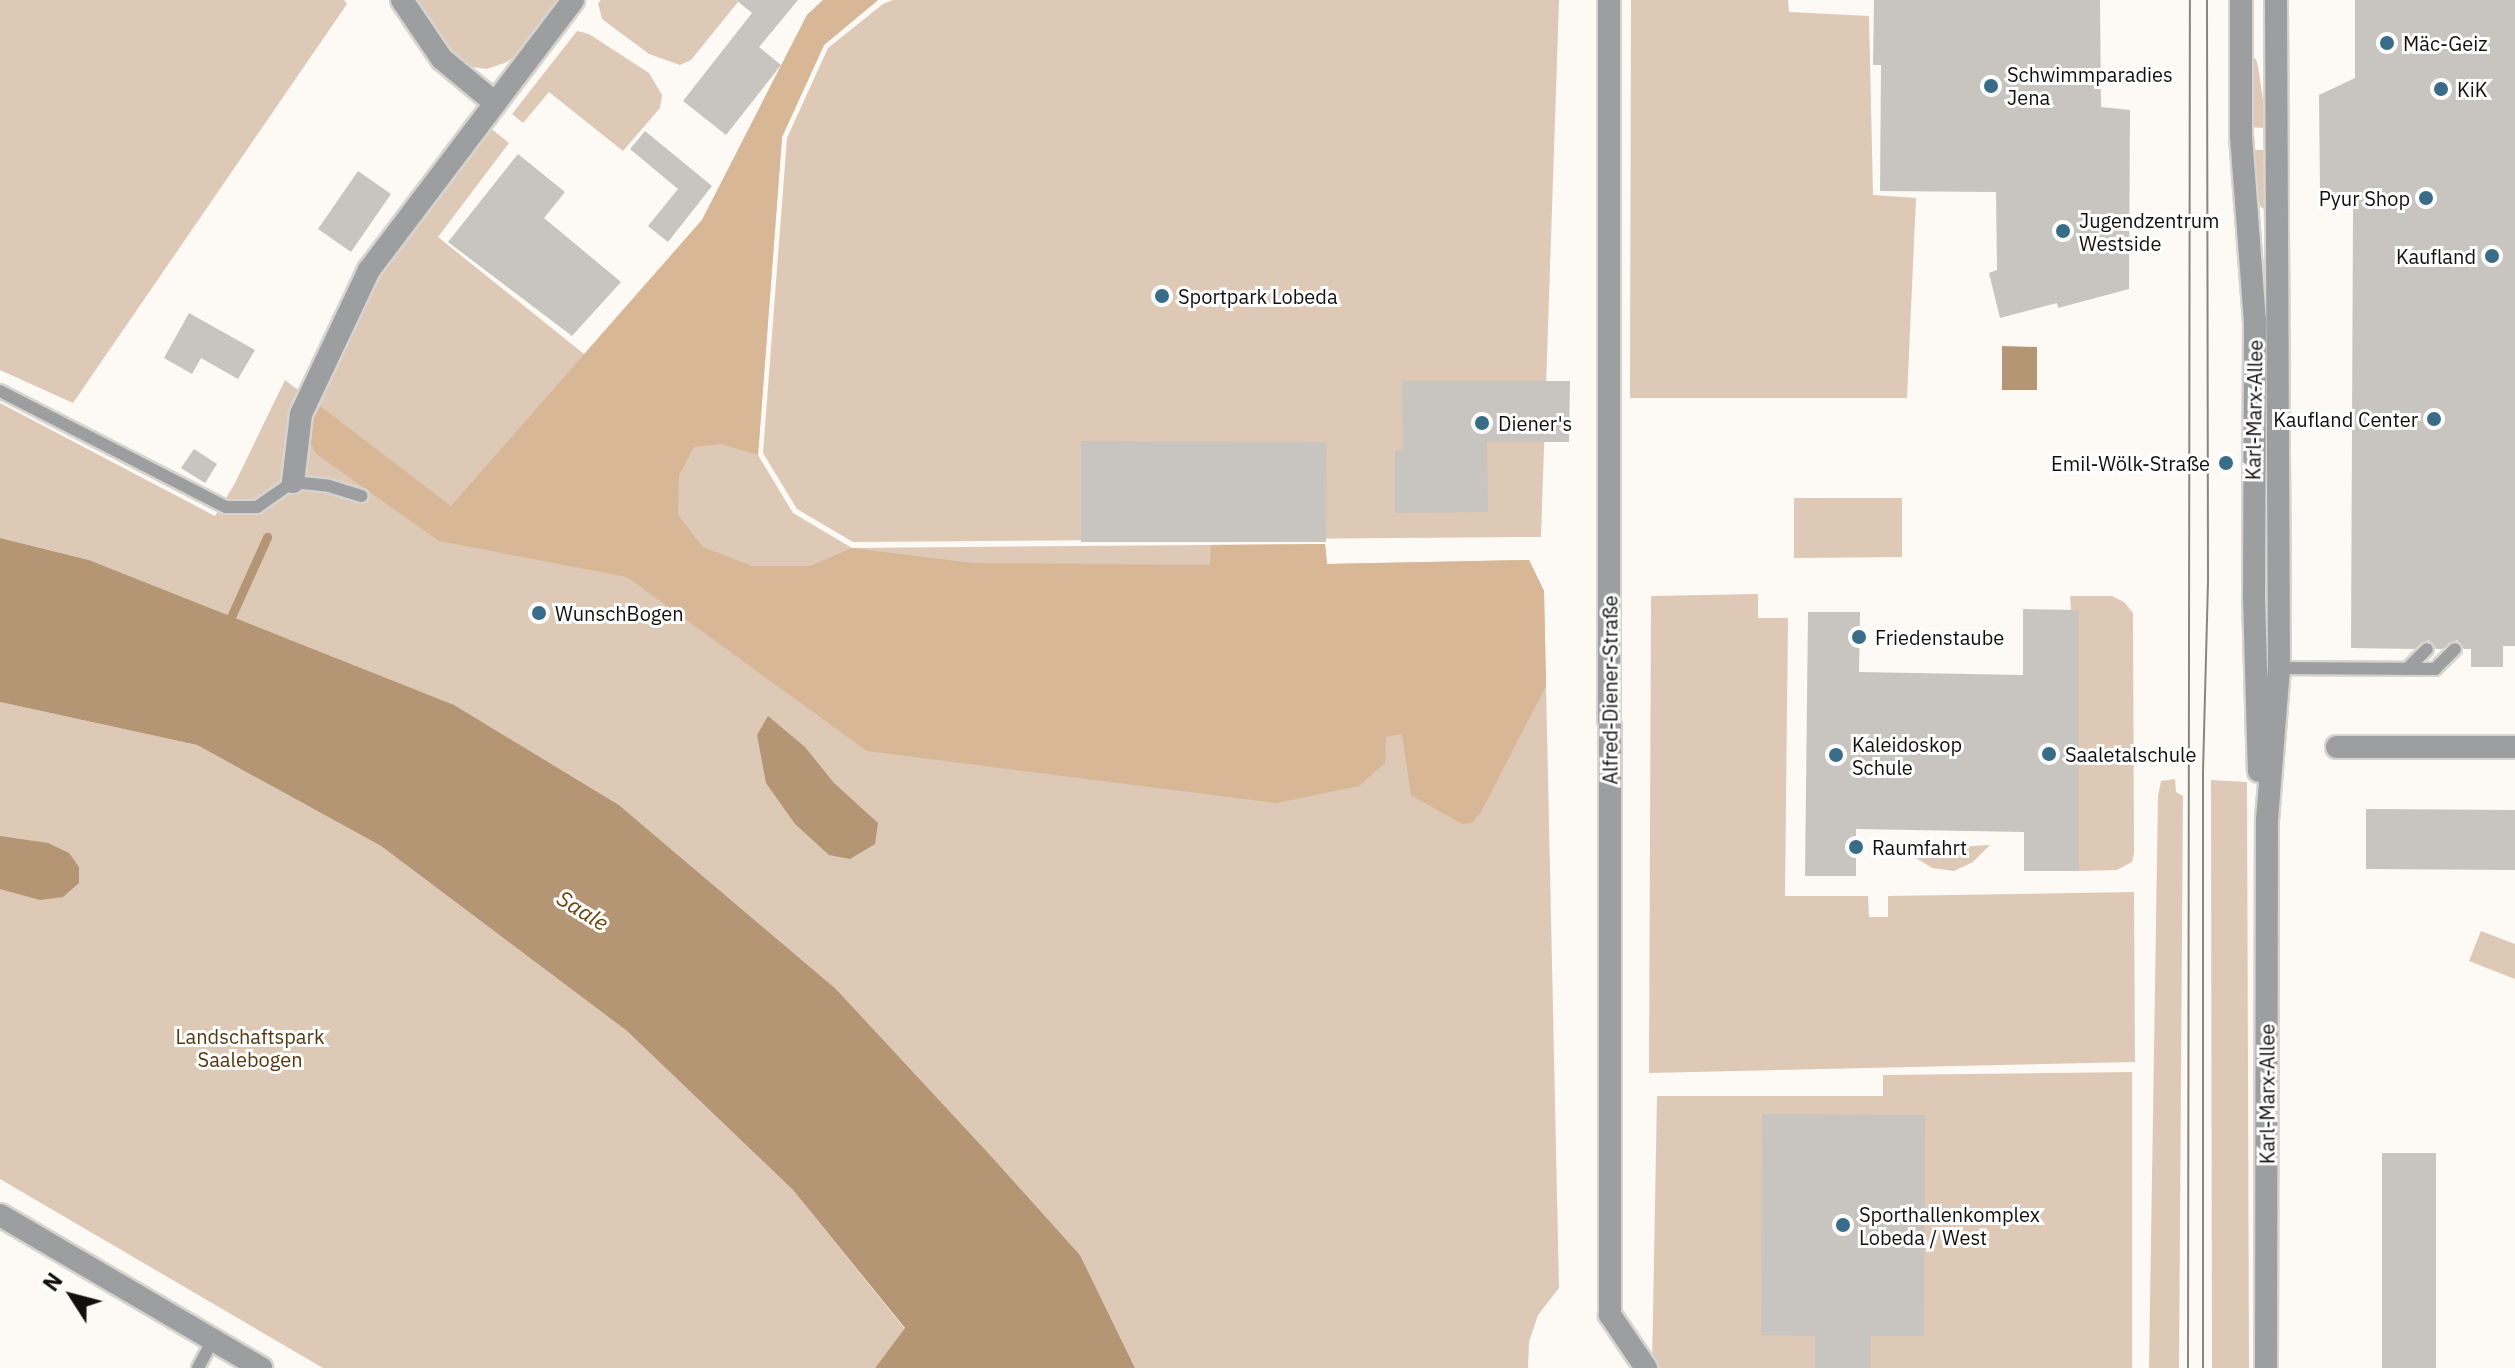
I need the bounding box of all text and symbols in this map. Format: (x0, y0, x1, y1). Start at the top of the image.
place label: Mäc-Geiz (2403, 31, 2487, 55)
marker: Mäc-Geiz (2378, 34, 2396, 52)
place label: Schwimmparadies Jena (2007, 62, 2173, 109)
marker: Schwimmparadies Jena (1982, 77, 2000, 95)
place label: KiK (2457, 77, 2487, 101)
marker: KiK (2432, 80, 2450, 98)
place label: Pyur Shop (2319, 186, 2410, 210)
marker: Pyur Shop (2417, 189, 2435, 207)
place label: Jugendzentrum Westside (2079, 208, 2220, 255)
marker: Jugendzentrum Westside (2054, 222, 2072, 240)
place label: Kaufland (2396, 244, 2476, 268)
marker: Kaufland (2483, 247, 2501, 265)
place label: Sportpark Lobeda (1178, 284, 1338, 308)
marker: Sportpark Lobeda (1153, 287, 1171, 305)
street label: Karl-Marx-Allee (2241, 340, 2267, 480)
place label: Kaufland Center (2273, 407, 2418, 431)
marker: Kaufland Center (2425, 410, 2443, 428)
place label: Diener's (1498, 411, 1572, 435)
marker: Diener's (1473, 414, 1491, 432)
place label: Emil-Wölk-Straße (2051, 451, 2210, 475)
marker: Emil-Wölk-Straße (2217, 454, 2235, 472)
street label: Alfred-Diener-Straße (1598, 595, 1622, 785)
place label: WunschBogen (555, 601, 684, 625)
marker: WunschBogen (530, 604, 548, 622)
place label: Friedenstaube (1875, 625, 2004, 649)
marker: Friedenstaube (1850, 628, 1868, 646)
place label: Kaleidoskop Schule (1852, 732, 1962, 779)
place label: Saaletalschule (2065, 742, 2196, 766)
marker: Saaletalschule (2040, 745, 2058, 763)
marker: Kaleidoskop Schule (1827, 746, 1845, 764)
place label: Raumfahrt (1872, 835, 1967, 859)
marker: Raumfahrt (1847, 838, 1865, 856)
water label: Saale (553, 884, 613, 936)
street label: Karl-Marx-Allee (2255, 1024, 2279, 1164)
park label: Landschaftspark Saalebogen (176, 1025, 324, 1072)
place label: Sporthallenkomplex Lobeda / West (1859, 1202, 2040, 1249)
marker: Sporthallenkomplex Lobeda / West (1834, 1216, 1852, 1234)
north arrow (32, 1256, 112, 1336)
text: N (36, 1267, 69, 1297)

